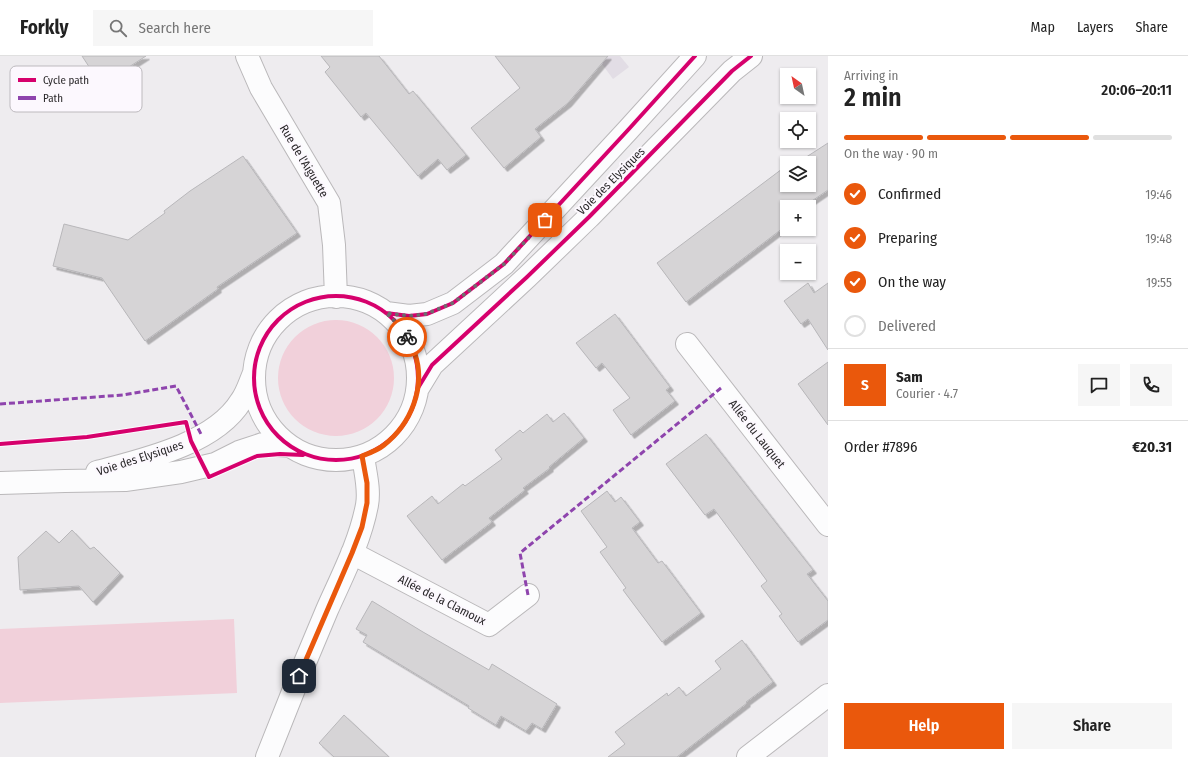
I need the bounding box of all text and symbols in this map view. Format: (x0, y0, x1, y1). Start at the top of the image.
search box (93, 10, 373, 46)
text: Forkly (20, 16, 69, 39)
icon: search (107, 17, 129, 39)
text: Search here (139, 19, 211, 37)
text: Map (1031, 19, 1055, 36)
text: Layers (1077, 19, 1113, 36)
text: Share (1135, 19, 1168, 36)
legend (10, 66, 142, 112)
north arrow (780, 68, 816, 104)
map controls (780, 68, 816, 280)
text: Arriving in (844, 68, 898, 83)
text: Cycle path (43, 74, 89, 87)
text: 20:06–20:11 (1101, 81, 1172, 99)
text: 2 min (844, 82, 902, 113)
text: Path (43, 92, 63, 105)
button: locate (780, 112, 816, 148)
street label: Rue de l'Aiguette (277, 122, 331, 200)
street label: Voie des Elysiques (574, 144, 648, 218)
text: On the way · 90 m (844, 146, 938, 161)
button: layers (780, 156, 816, 192)
icon: check (844, 183, 866, 205)
text: Confirmed (878, 185, 941, 203)
text: 19:46 (1145, 187, 1172, 202)
button: + (780, 200, 816, 236)
pin (528, 203, 562, 237)
icon: bag (534, 209, 556, 231)
icon: check (844, 227, 866, 249)
text: Preparing (878, 229, 937, 247)
text: 19:48 (1145, 231, 1172, 246)
button: − (780, 244, 816, 280)
icon: check (844, 271, 866, 293)
text: On the way (878, 273, 946, 291)
text: 19:55 (1146, 275, 1172, 290)
courier (387, 317, 427, 357)
text: Delivered (878, 317, 936, 335)
icon: bike (396, 326, 418, 348)
button: chat (1078, 364, 1120, 406)
button: phone (1130, 364, 1172, 406)
text: Sam (896, 368, 923, 386)
text: S (861, 376, 869, 394)
text: Courier · 4.7 (896, 386, 958, 401)
street label: Allée du Lauquet (726, 397, 788, 471)
street label: Voie des Elysiques (95, 437, 185, 479)
text: Order #7896 (844, 438, 917, 456)
text: €20.31 (1132, 438, 1172, 456)
street label: Allée de la Clamoux (396, 572, 489, 628)
pin (282, 659, 316, 693)
icon: home (288, 665, 310, 687)
button: Help (844, 703, 1004, 749)
button: Share (1012, 703, 1172, 749)

